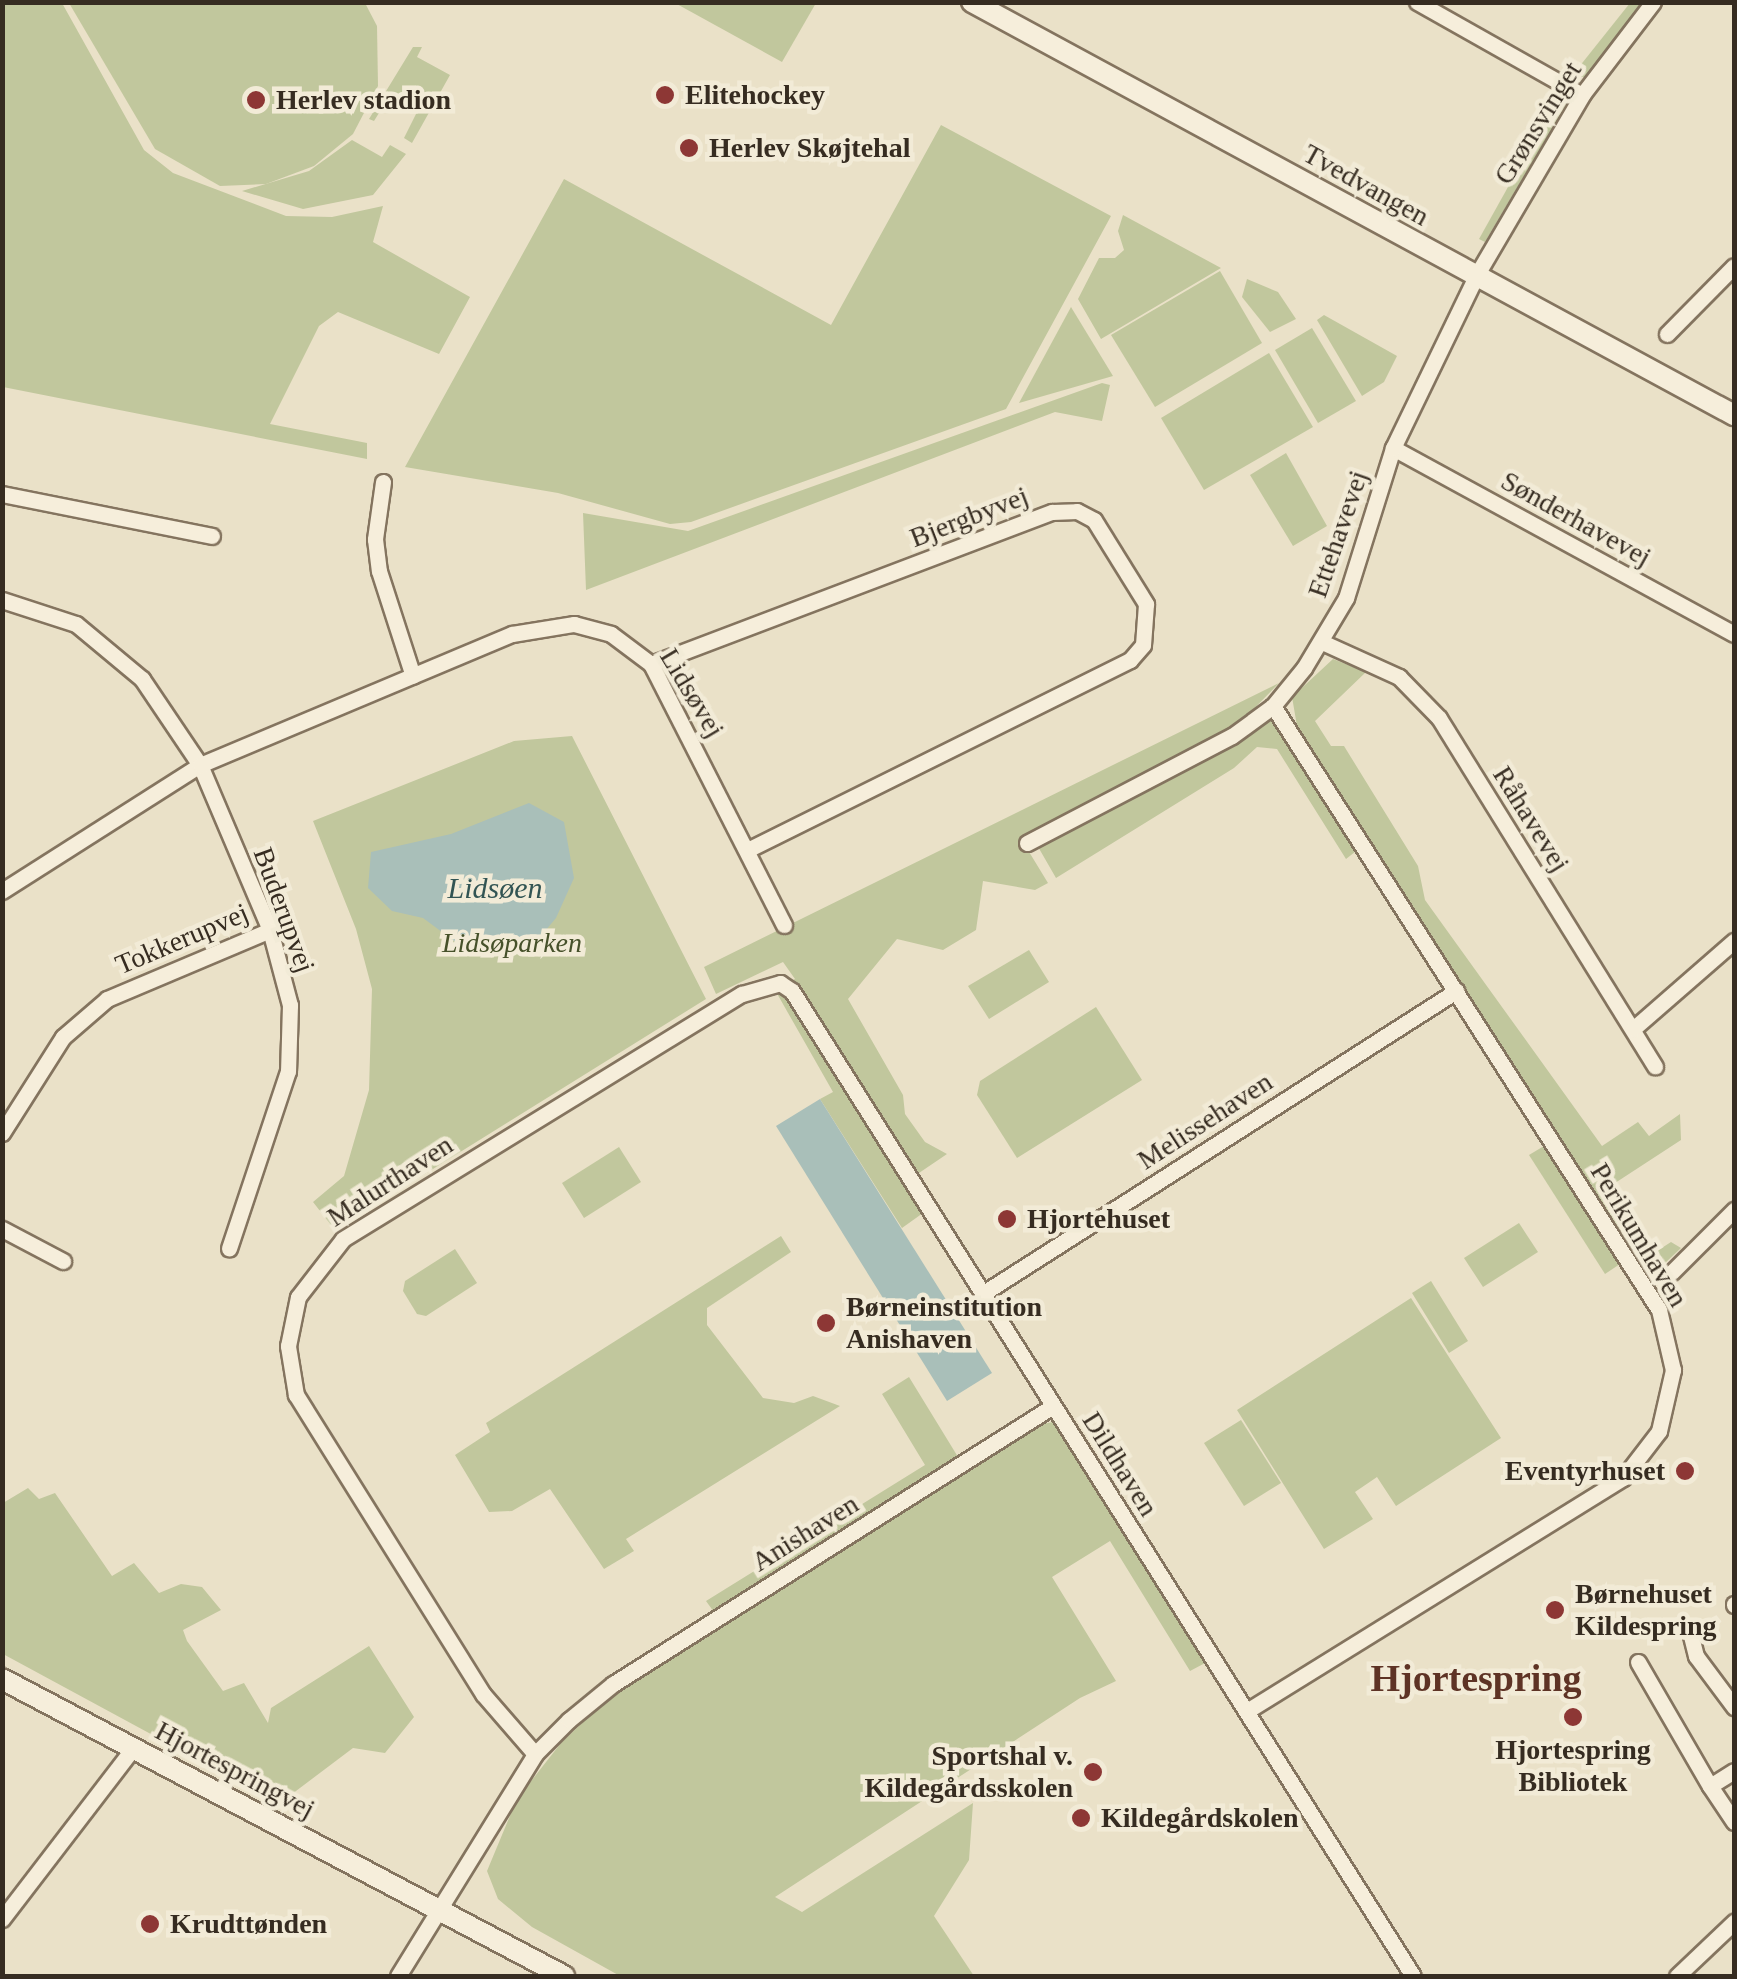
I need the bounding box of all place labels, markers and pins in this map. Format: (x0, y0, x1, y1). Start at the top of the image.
place label: Elitehockey (685, 78, 825, 112)
place label: Herlev stadion (276, 83, 451, 117)
marker: Elitehockey (654, 84, 676, 106)
marker: Herlev stadion (245, 89, 267, 111)
place label: Herlev Skøjtehal (709, 131, 910, 165)
marker: Herlev Skøjtehal (678, 137, 700, 159)
place label: Hjortehuset (1027, 1202, 1170, 1236)
marker: Hjortehuset (996, 1208, 1018, 1230)
place label: Børneinstitution Anishaven (846, 1290, 1042, 1356)
marker: Børneinstitution Anishaven (815, 1312, 837, 1334)
place label: Eventyrhuset (1505, 1454, 1665, 1488)
marker: Eventyrhuset (1674, 1460, 1696, 1482)
place label: Børnehuset Kildespring (1575, 1577, 1717, 1643)
marker: Børnehuset Kildespring (1544, 1599, 1566, 1621)
marker: Hjortespring Bibliotek (1562, 1706, 1584, 1728)
place label: Hjortespring Bibliotek (1495, 1733, 1651, 1799)
place label: Sportshal v. Kildegårdsskolen (865, 1739, 1073, 1805)
marker: Sportshal v. Kildegårdsskolen (1082, 1761, 1104, 1783)
place label: Kildegårdskolen (1101, 1801, 1299, 1835)
marker: Kildegårdskolen (1070, 1807, 1092, 1829)
place label: Krudttønden (170, 1907, 327, 1941)
marker: Krudttønden (139, 1913, 161, 1935)

